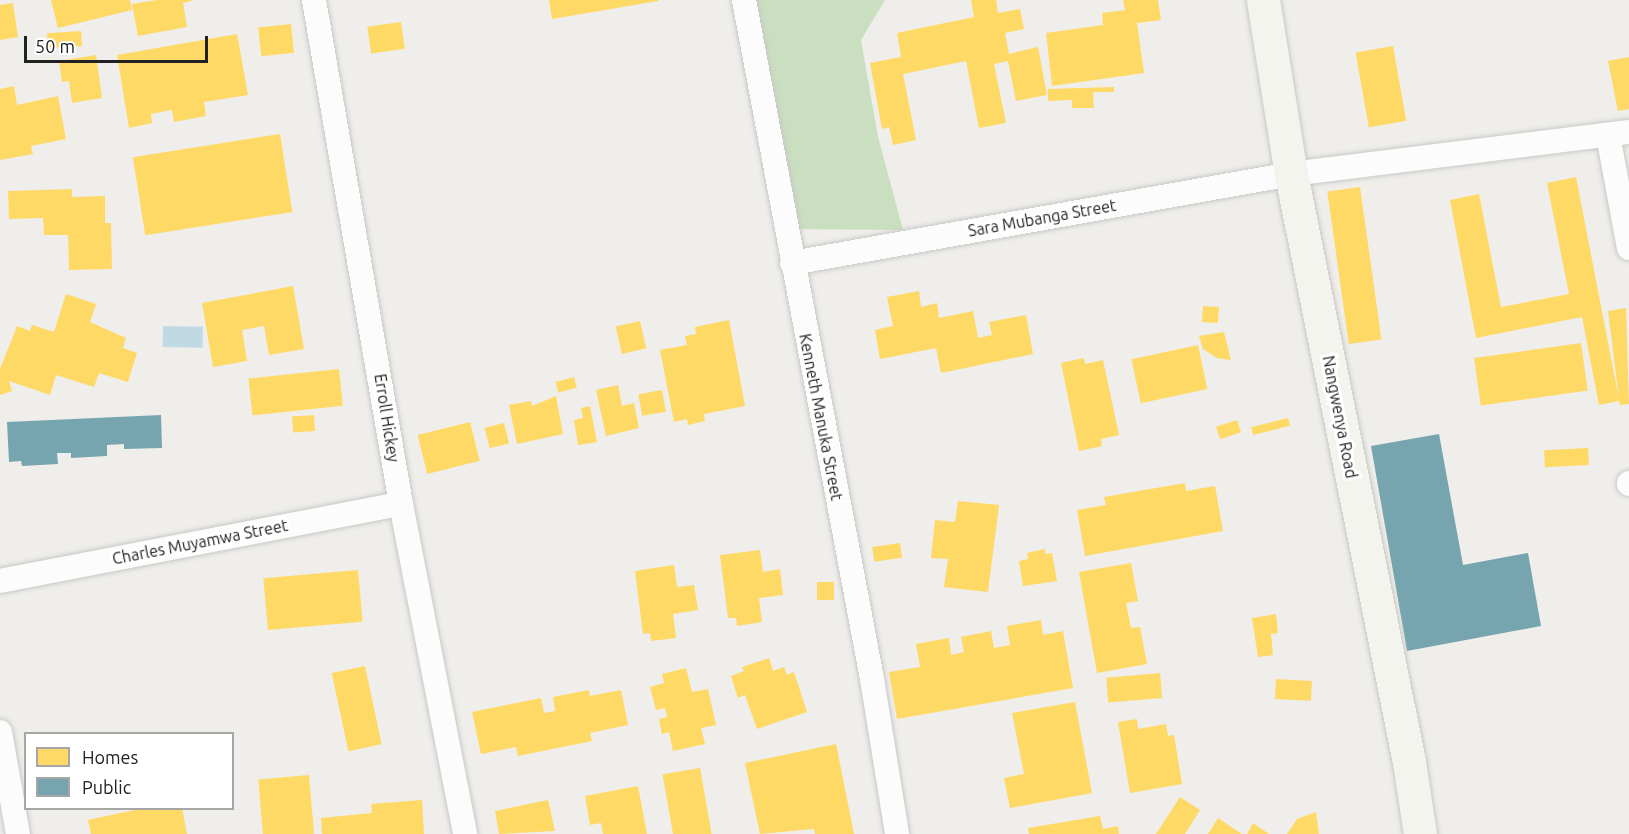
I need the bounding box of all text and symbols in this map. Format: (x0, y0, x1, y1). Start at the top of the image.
scale bar (27, 24, 212, 62)
text: 50 m (35, 36, 75, 56)
street label: Sara Mubanga Street (966, 196, 1118, 240)
street label: Kenneth Manuka Street (795, 332, 847, 502)
street label: Nangwenya Road (1319, 354, 1361, 480)
street label: Erroll Hickey (371, 372, 403, 464)
street label: Charles Muyamwa Street (111, 516, 289, 568)
legend (24, 732, 234, 810)
text: Homes (82, 747, 138, 767)
text: Public (82, 777, 131, 797)

